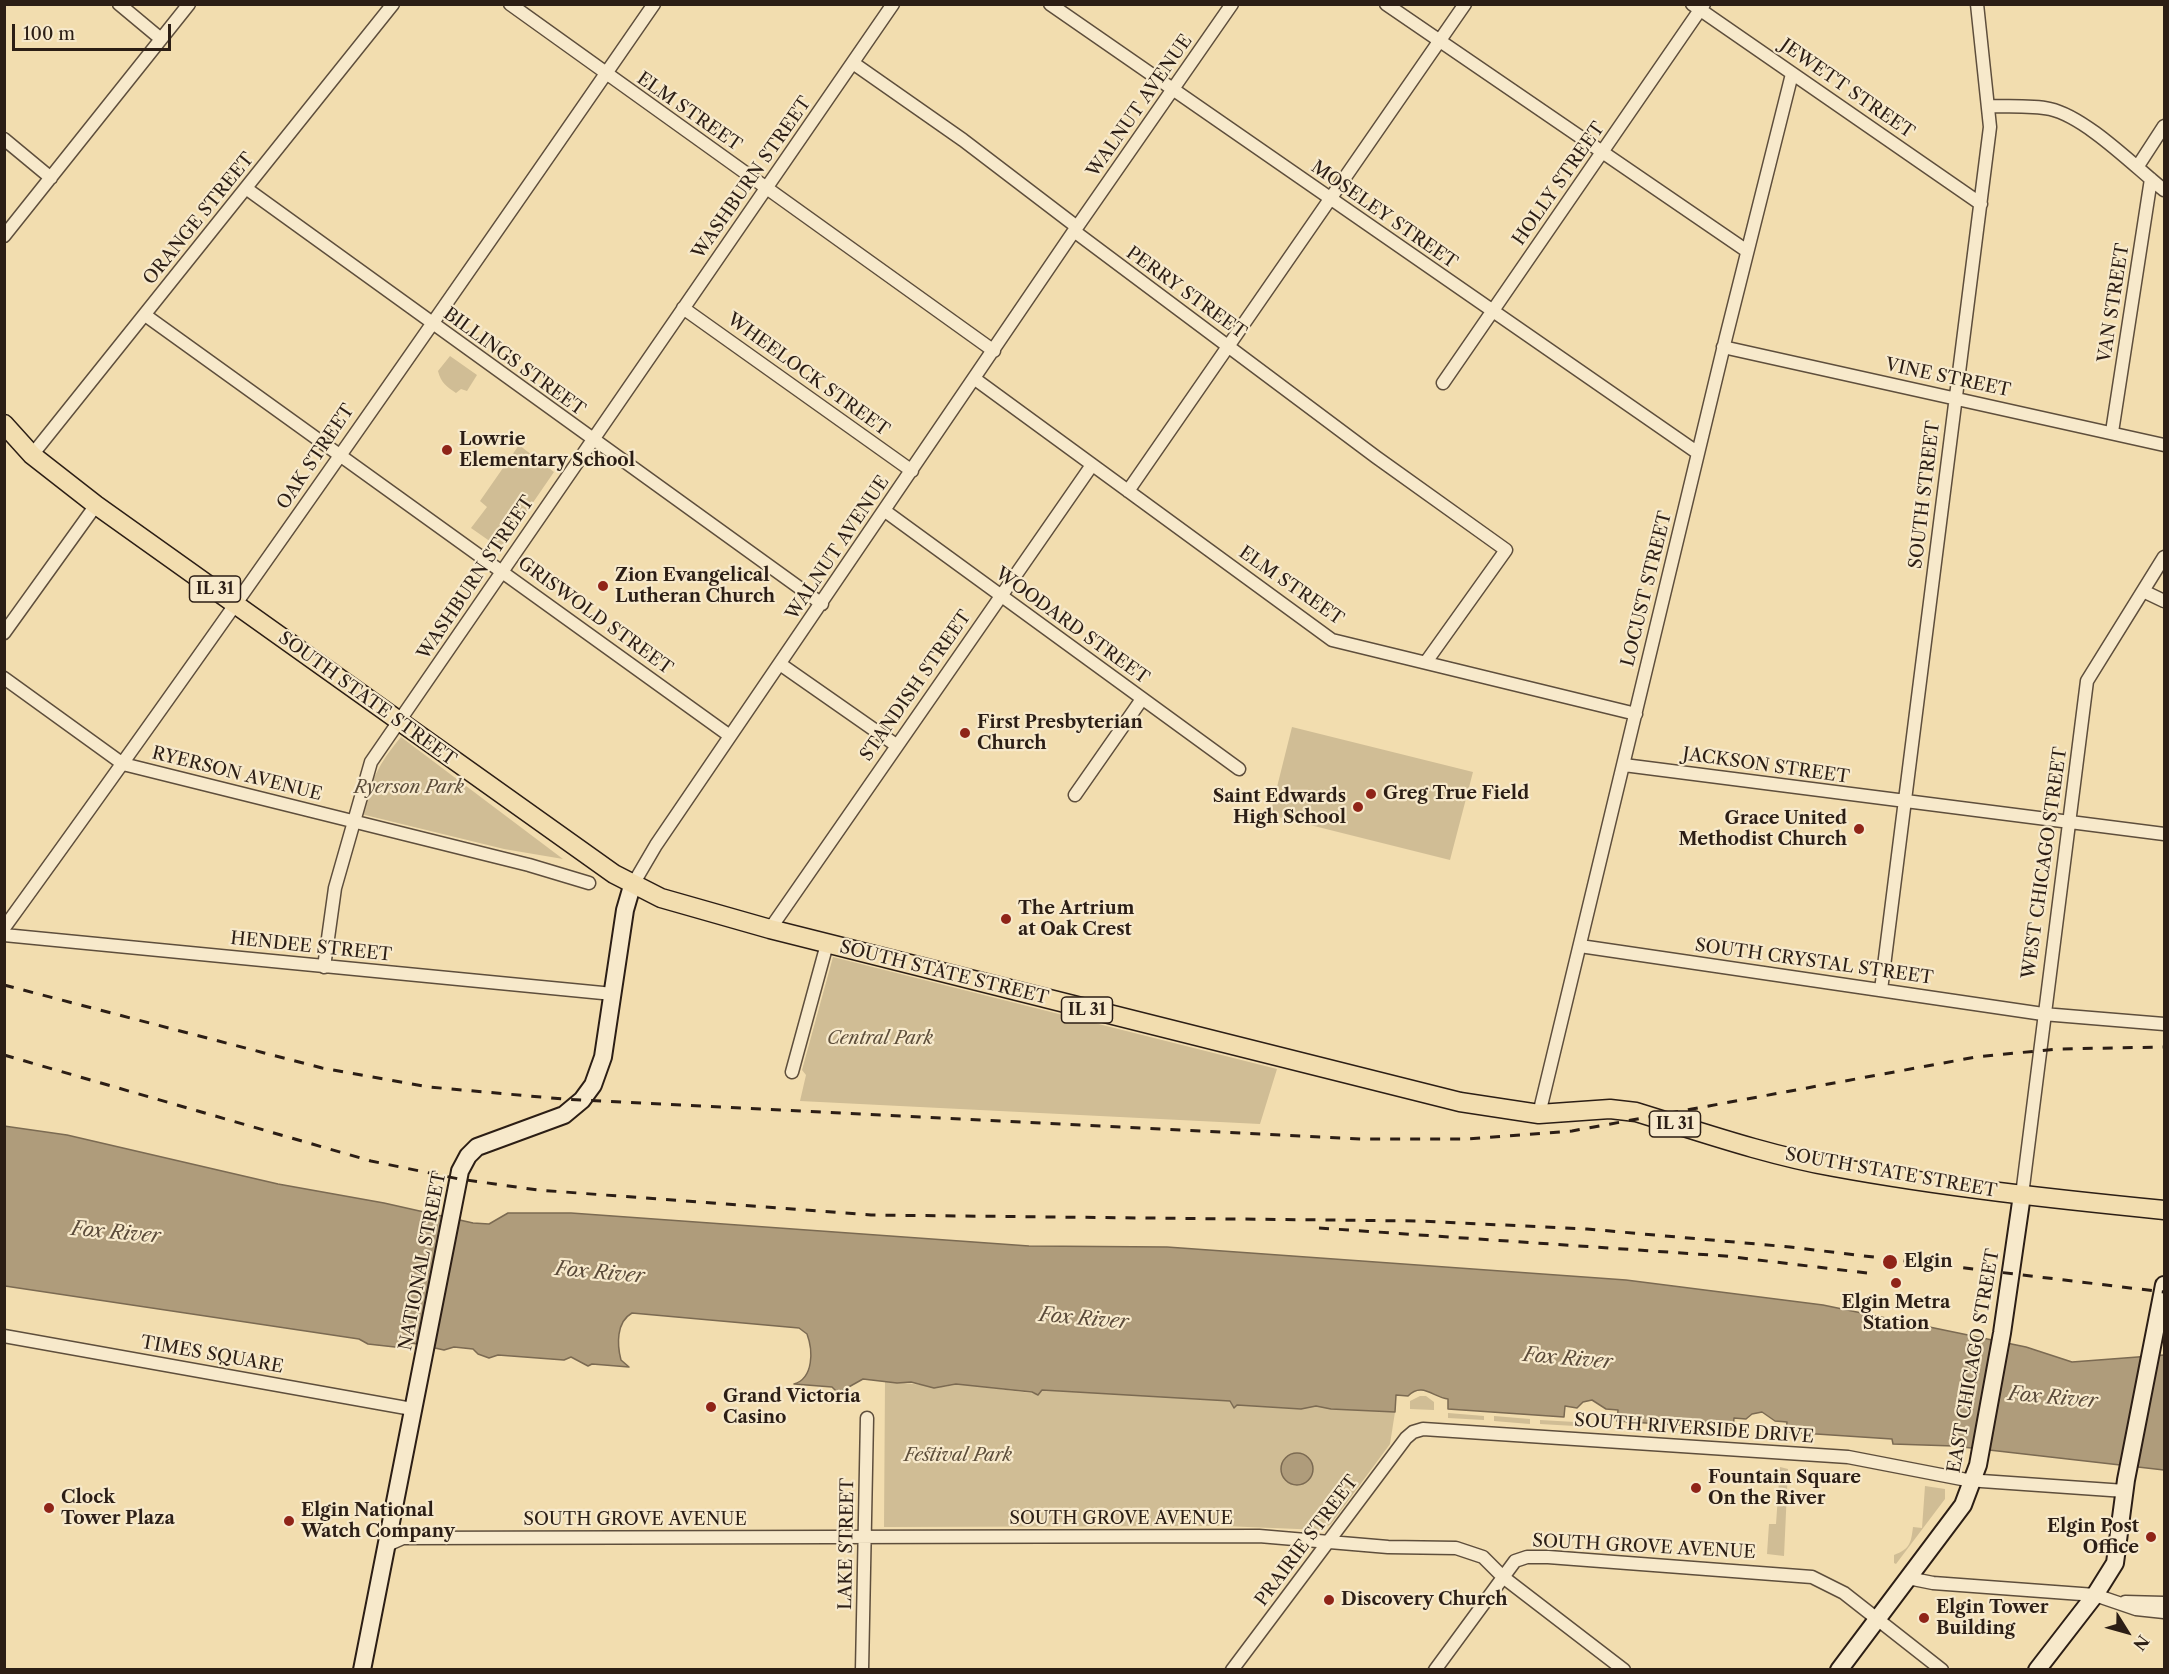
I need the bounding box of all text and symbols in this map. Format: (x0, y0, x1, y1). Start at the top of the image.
scale bar (15, 12, 174, 50)
text: 100 m (23, 23, 75, 45)
street label: WALNUT AVENUE (1083, 31, 1197, 181)
street label: JEWETT STREET (1776, 35, 1918, 143)
street label: ELM STREET (632, 68, 746, 156)
street label: WASHBURN STREET (688, 93, 816, 263)
street label: HOLLY STREET (1508, 118, 1610, 250)
street label: ORANGE STREET (139, 149, 259, 289)
street label: MOSELEY STREET (1307, 156, 1461, 274)
street label: PERRY STREET (1122, 242, 1250, 344)
street label: VAN STREET (2094, 242, 2134, 364)
street label: BILLINGS STREET (439, 303, 589, 421)
street label: WHEELOCK STREET (723, 309, 893, 441)
street label: VINE STREET (1883, 354, 2013, 402)
street label: OAK STREET (273, 400, 359, 514)
street label: SOUTH STREET (1905, 420, 1945, 570)
place label: Lowrie Elementary School (459, 429, 635, 472)
marker: Lowrie Elementary School (440, 443, 454, 457)
street label: WALNUT AVENUE (782, 472, 894, 624)
street label: WASHBURN STREET (413, 492, 539, 664)
street label: LOCUST STREET (1617, 509, 1677, 669)
street label: ELM STREET (1234, 542, 1348, 630)
street label: GRISWOLD STREET (513, 553, 677, 679)
street label: WOODARD STREET (991, 563, 1153, 689)
place label: Zion Evangelical Lutheran Church (615, 565, 775, 608)
road number: IL 31 (190, 576, 240, 602)
marker: Zion Evangelical Lutheran Church (596, 579, 610, 593)
street label: STANDISH STREET (856, 606, 976, 766)
street label: SOUTH STATE STREET (274, 627, 460, 771)
place label: First Presbyterian Church (977, 712, 1143, 754)
marker: First Presbyterian Church (958, 726, 972, 740)
street label: RYERSON AVENUE (150, 742, 324, 806)
street label: JACKSON STREET (1681, 744, 1851, 788)
street label: WEST CHICAGO STREET (2018, 746, 2072, 980)
park label: Ryerson Park (354, 777, 464, 799)
place label: Greg True Field (1383, 783, 1529, 805)
place label: Saint Edwards High School (1213, 786, 1346, 828)
marker: Greg True Field (1364, 787, 1378, 801)
marker: Saint Edwards High School (1351, 800, 1365, 814)
place label: Grace United Methodist Church (1679, 808, 1847, 850)
marker: Grace United Methodist Church (1852, 822, 1866, 836)
place label: The Artrium at Oak Crest (1018, 898, 1135, 940)
marker: The Artrium at Oak Crest (999, 912, 1013, 926)
street label: HENDEE STREET (229, 928, 393, 966)
street label: SOUTH CRYSTAL STREET (1693, 935, 1935, 989)
street label: SOUTH STATE STREET (837, 937, 1051, 1009)
road number: IL 31 (1062, 997, 1112, 1023)
park label: Central Park (827, 1028, 933, 1050)
road number: IL 31 (1650, 1111, 1700, 1137)
street label: SOUTH STATE STREET (1783, 1144, 1999, 1202)
street label: NATIONAL STREET (395, 1170, 451, 1352)
water label: Fox River (70, 1217, 162, 1249)
street label: EAST CHICAGO STREET (1944, 1247, 2004, 1475)
place label: Elgin (1904, 1251, 1953, 1273)
marker: Elgin (1881, 1253, 1899, 1271)
water label: Fox River (554, 1257, 646, 1289)
marker: Elgin Metra Station (1889, 1276, 1903, 1290)
place label: Elgin Metra Station (1842, 1292, 1950, 1334)
water label: Fox River (1038, 1303, 1130, 1335)
street label: TIMES SQUARE (139, 1332, 285, 1378)
water label: Fox River (1522, 1343, 1614, 1375)
water label: Fox River (2007, 1382, 2099, 1414)
place label: Grand Victoria Casino (723, 1386, 861, 1428)
marker: Grand Victoria Casino (704, 1400, 718, 1414)
street label: SOUTH RIVERSIDE DRIVE (1573, 1410, 1815, 1448)
park label: Festival Park (904, 1445, 1012, 1467)
place label: Fountain Square On the River (1708, 1467, 1861, 1510)
street label: PRAIRIE STREET (1251, 1471, 1363, 1611)
street label: LAKE STREET (835, 1478, 859, 1610)
marker: Fountain Square On the River (1689, 1481, 1703, 1495)
place label: Clock Tower Plaza (61, 1487, 175, 1530)
place label: Elgin National Watch Company (301, 1500, 455, 1543)
marker: Clock Tower Plaza (42, 1501, 56, 1515)
street label: SOUTH GROVE AVENUE (1009, 1508, 1233, 1530)
street label: SOUTH GROVE AVENUE (523, 1509, 747, 1531)
marker: Elgin National Watch Company (282, 1514, 296, 1528)
place label: Elgin Post Office (2047, 1516, 2139, 1558)
street label: SOUTH GROVE AVENUE (1532, 1530, 1756, 1564)
marker: Elgin Post Office (2144, 1530, 2158, 1544)
place label: Discovery Church (1341, 1589, 1508, 1611)
marker: Discovery Church (1322, 1593, 1336, 1607)
place label: Elgin Tower Building (1936, 1597, 2049, 1640)
north arrow (2097, 1602, 2157, 1662)
marker: Elgin Tower Building (1917, 1611, 1931, 1625)
text: N (2129, 1631, 2154, 1654)

